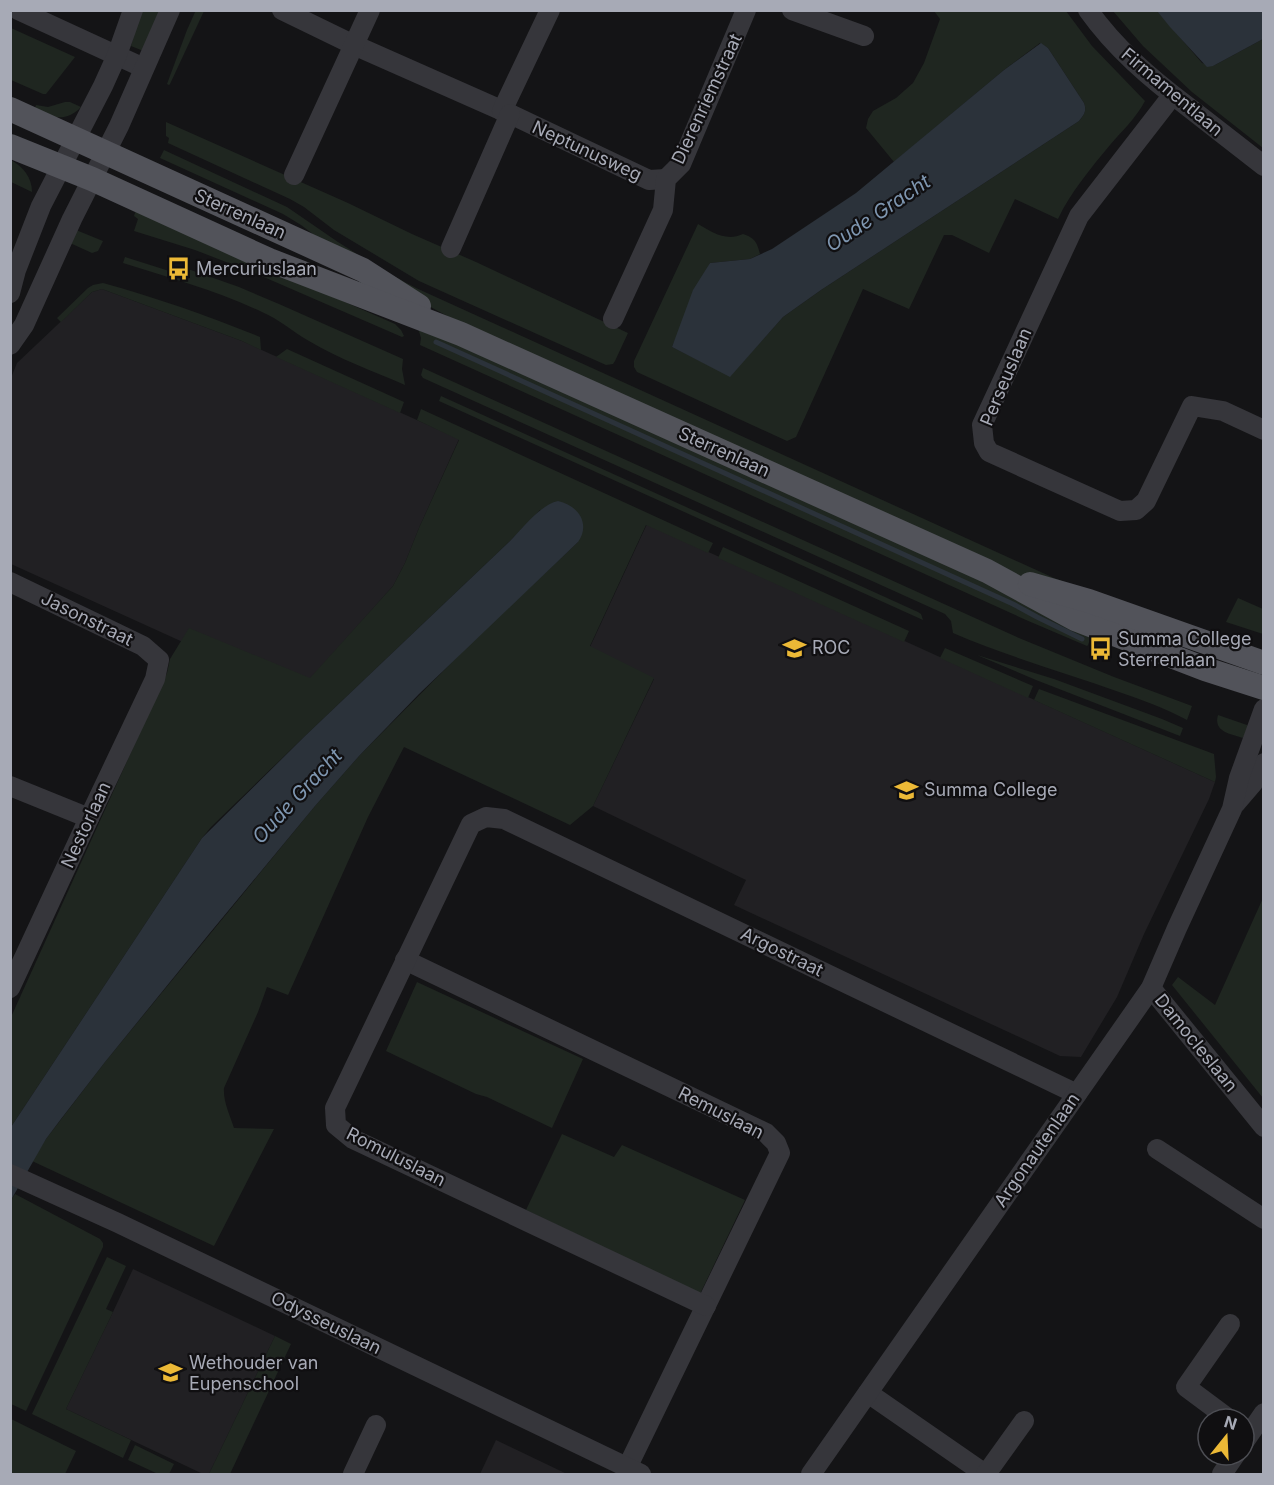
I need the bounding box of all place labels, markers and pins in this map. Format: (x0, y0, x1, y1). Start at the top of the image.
bus stop icon: Mercuriuslaan (165, 256, 191, 282)
place label: Mercuriuslaan (196, 258, 317, 279)
place label: Summa College Sterrenlaan (1118, 628, 1252, 670)
school or university icon: ROC (781, 635, 807, 661)
bus stop icon: Summa College Sterrenlaan (1087, 636, 1113, 662)
place label: ROC (812, 637, 851, 658)
school or university icon: Summa College (893, 777, 919, 803)
place label: Summa College (924, 779, 1058, 800)
place label: Wethouder van Eupenschool (189, 1352, 318, 1394)
school or university icon: Wethouder van Eupenschool (158, 1360, 184, 1386)

